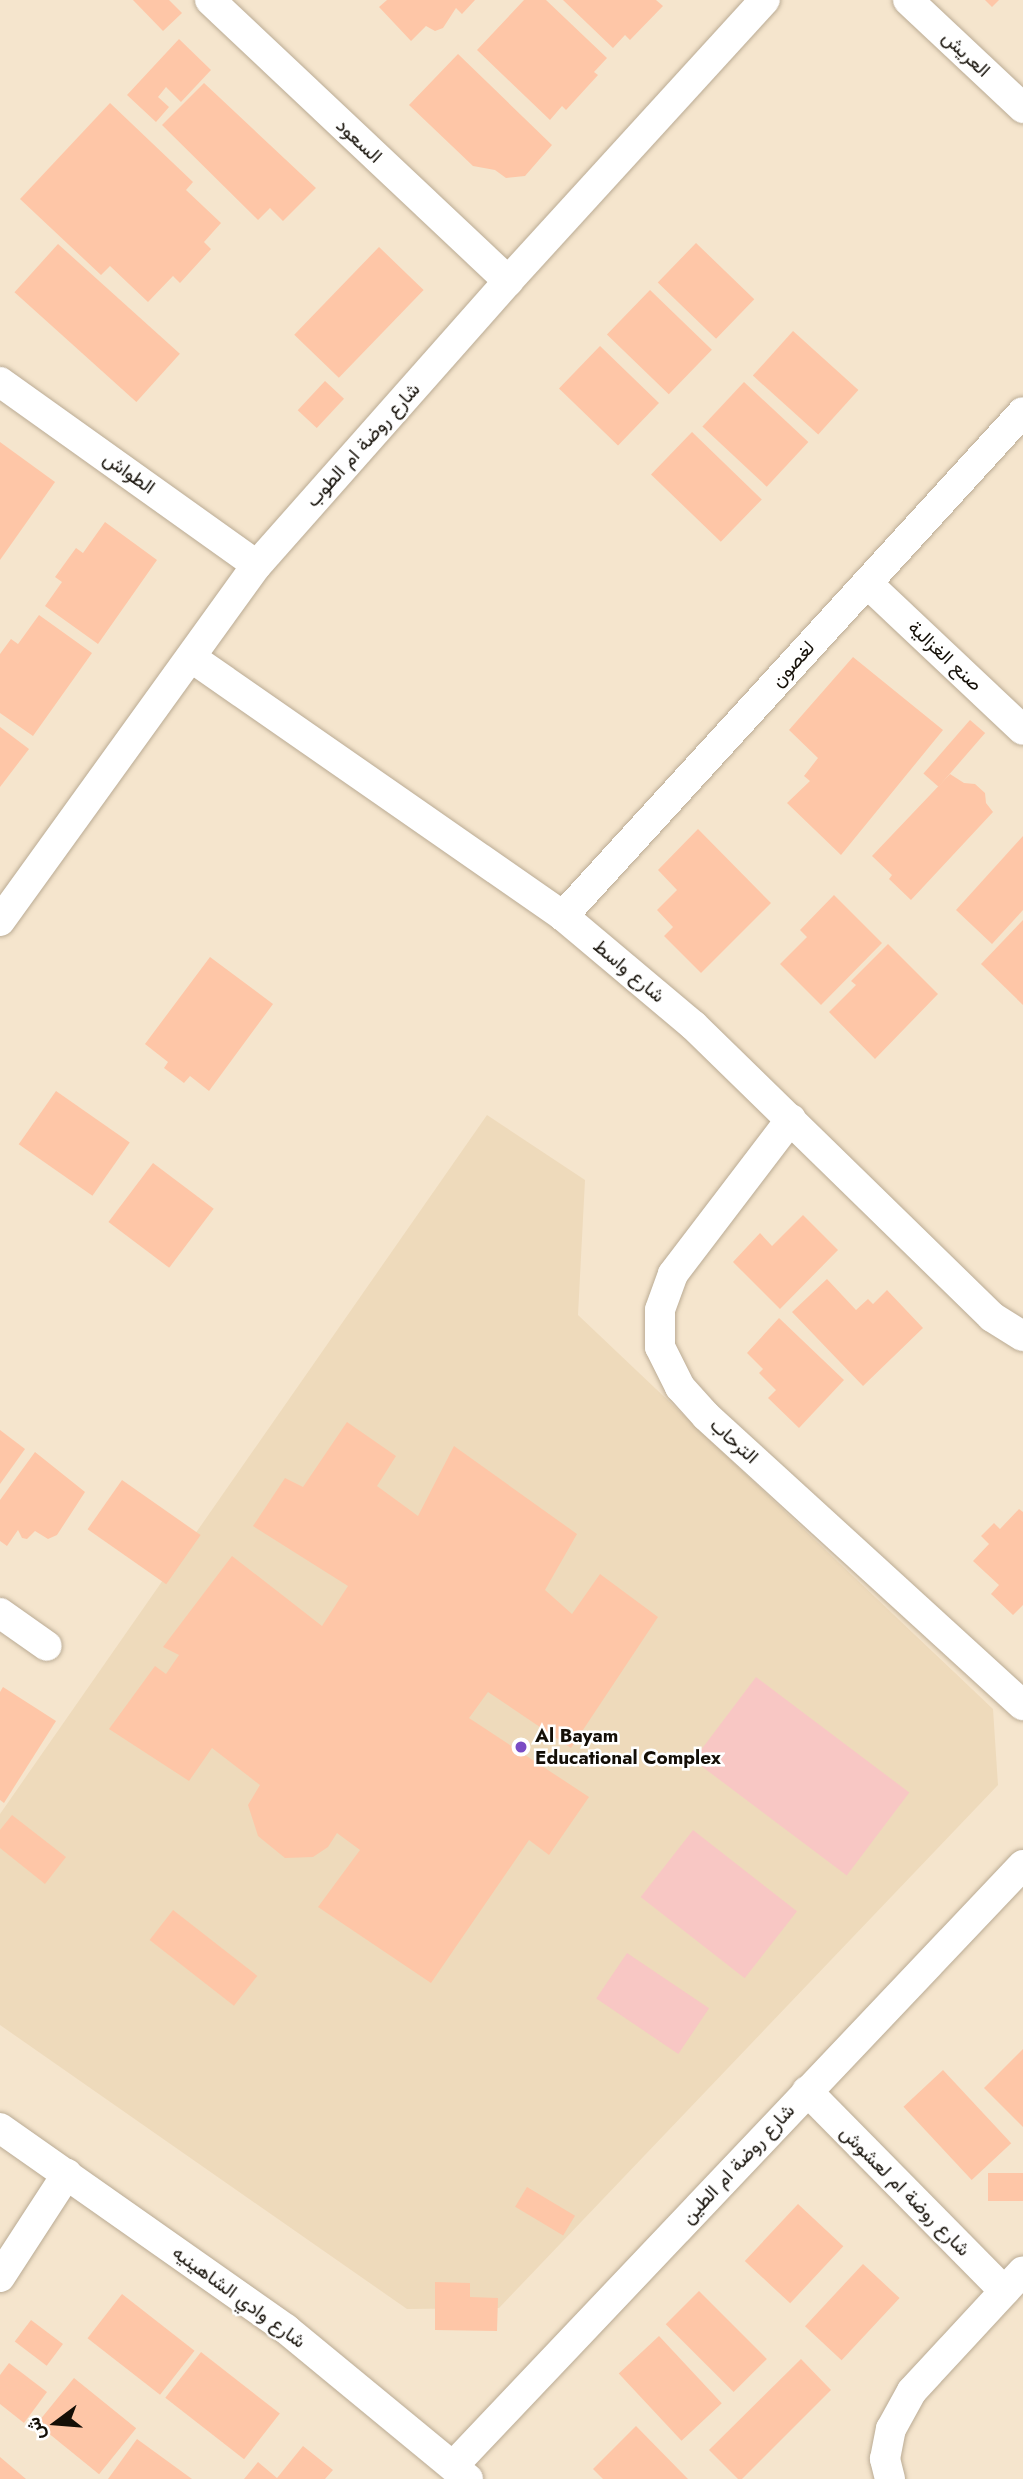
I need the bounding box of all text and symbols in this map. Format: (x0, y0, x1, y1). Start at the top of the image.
street label: العريش (937, 26, 995, 82)
street label: السعود (331, 114, 387, 168)
street label: شارع روضة ام الطوب (301, 378, 425, 512)
street label: الطواش (99, 447, 159, 499)
street label: صنع الغزالية (903, 616, 987, 696)
street label: لغصون (766, 636, 820, 692)
street label: شارع واسط (589, 935, 669, 1007)
street label: الترحاب (705, 1414, 763, 1468)
place label: Al Bayam Educational Complex (535, 1725, 721, 1769)
marker: Al Bayam Educational Complex (513, 1739, 529, 1755)
street label: شارع روضة ام الطين (677, 2099, 799, 2229)
street label: شارع روضة ام لعشوش (835, 2121, 975, 2261)
street label: شارع وادي الشاهينيه (168, 2241, 310, 2353)
north arrow (21, 2388, 91, 2458)
text: ش (19, 2414, 51, 2444)

